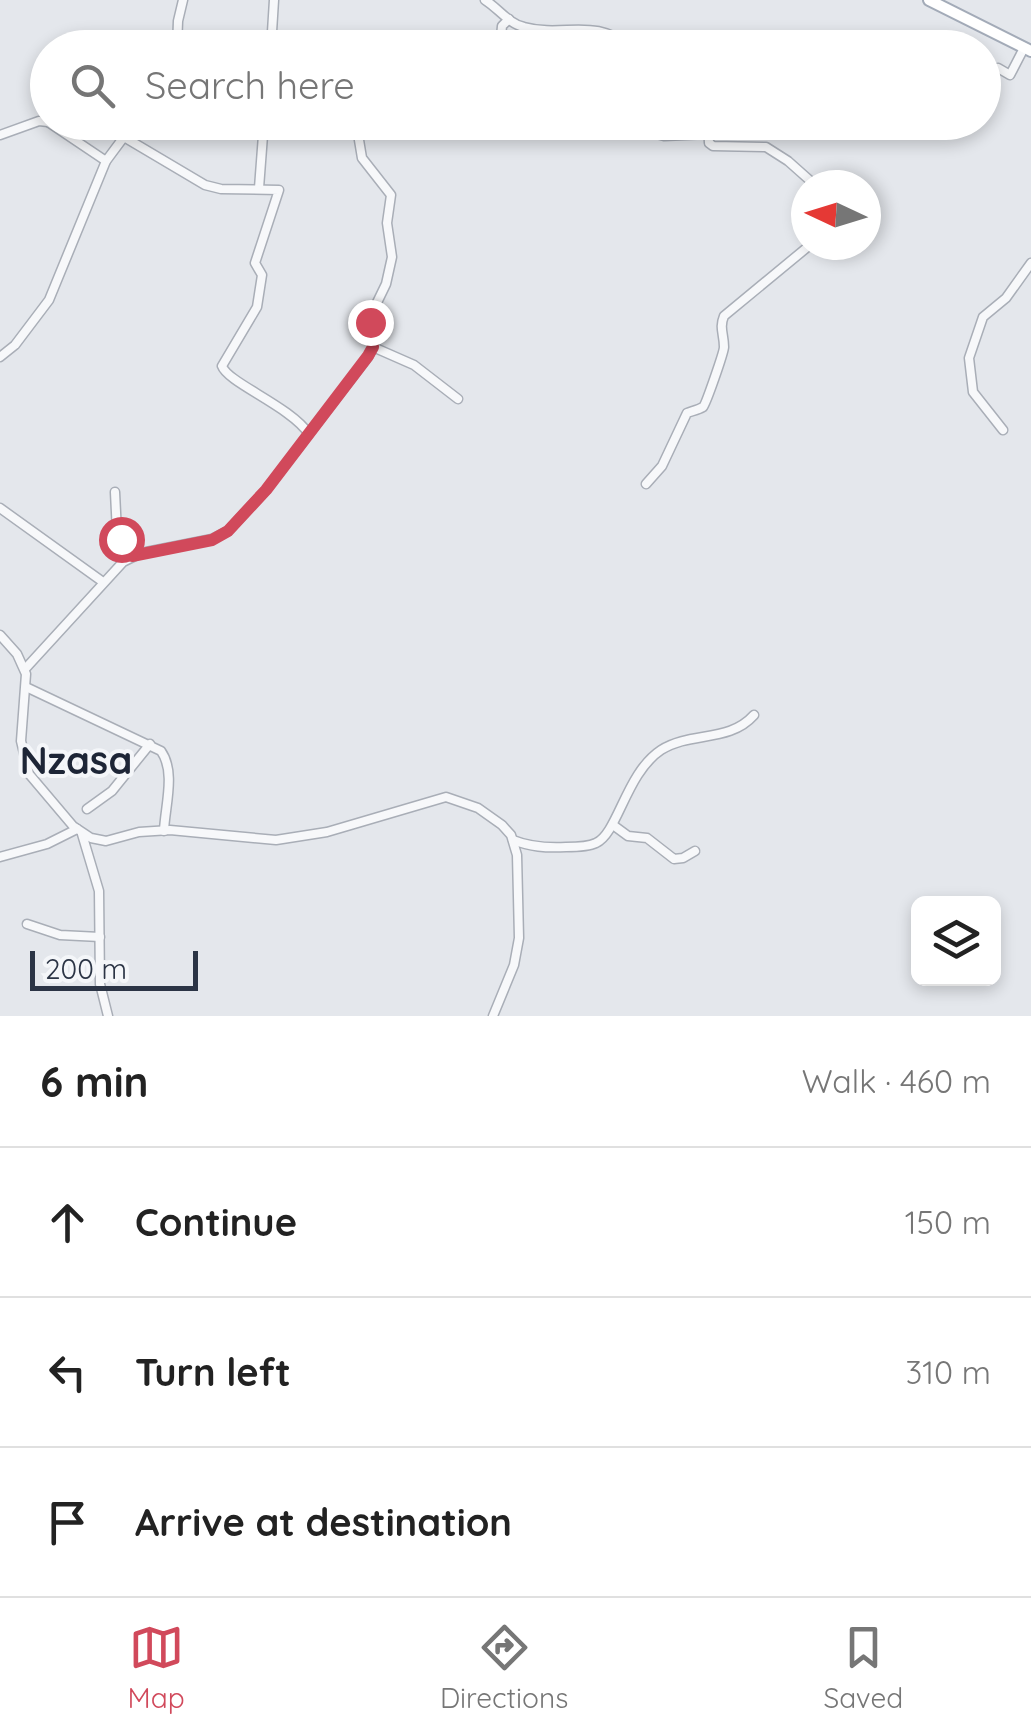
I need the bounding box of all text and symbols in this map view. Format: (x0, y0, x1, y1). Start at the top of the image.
search box (30, 30, 1001, 140)
icon: search (65, 58, 120, 113)
text: Search here (145, 61, 355, 109)
north arrow (791, 170, 881, 260)
route end (348, 300, 394, 346)
route start (99, 517, 145, 563)
district label: Nzasa (20, 736, 132, 784)
map controls (911, 896, 1001, 986)
button: layers (911, 896, 1001, 986)
scale bar (30, 946, 198, 990)
text: 200 m (45, 951, 127, 986)
text: 6 min (40, 1055, 149, 1108)
text: Walk · 460 m (802, 1061, 991, 1101)
icon: ahead (40, 1195, 95, 1250)
text: Continue (135, 1198, 297, 1246)
text: 150 m (905, 1202, 991, 1242)
icon: left (40, 1345, 95, 1400)
text: Turn left (135, 1348, 291, 1396)
text: 310 m (905, 1352, 991, 1392)
icon: arrive (40, 1495, 95, 1550)
text: Arrive at destination (135, 1498, 512, 1546)
tab: Map (128, 1620, 185, 1715)
tab: Directions (440, 1620, 568, 1715)
tab: Saved (824, 1620, 903, 1715)

